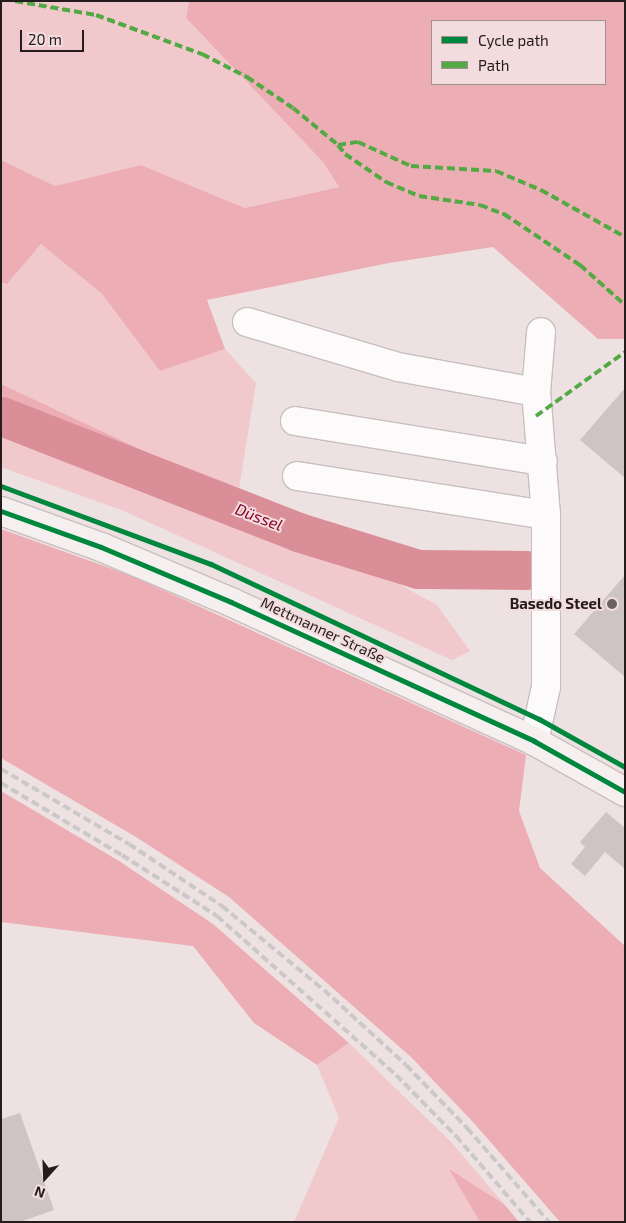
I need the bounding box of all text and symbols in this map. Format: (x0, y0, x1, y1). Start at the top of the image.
scale bar (22, 20, 86, 52)
legend (431, 20, 606, 85)
text: 20 m (28, 30, 62, 48)
text: Cycle path (478, 31, 549, 49)
text: Path (478, 56, 509, 74)
water label: Düssel (233, 499, 285, 535)
street label: Mettmanner Straße (258, 593, 388, 667)
place label: Basedo Steel (510, 595, 602, 613)
marker: Basedo Steel (606, 598, 618, 610)
north arrow (20, 1153, 70, 1203)
text: N (32, 1183, 47, 1202)

